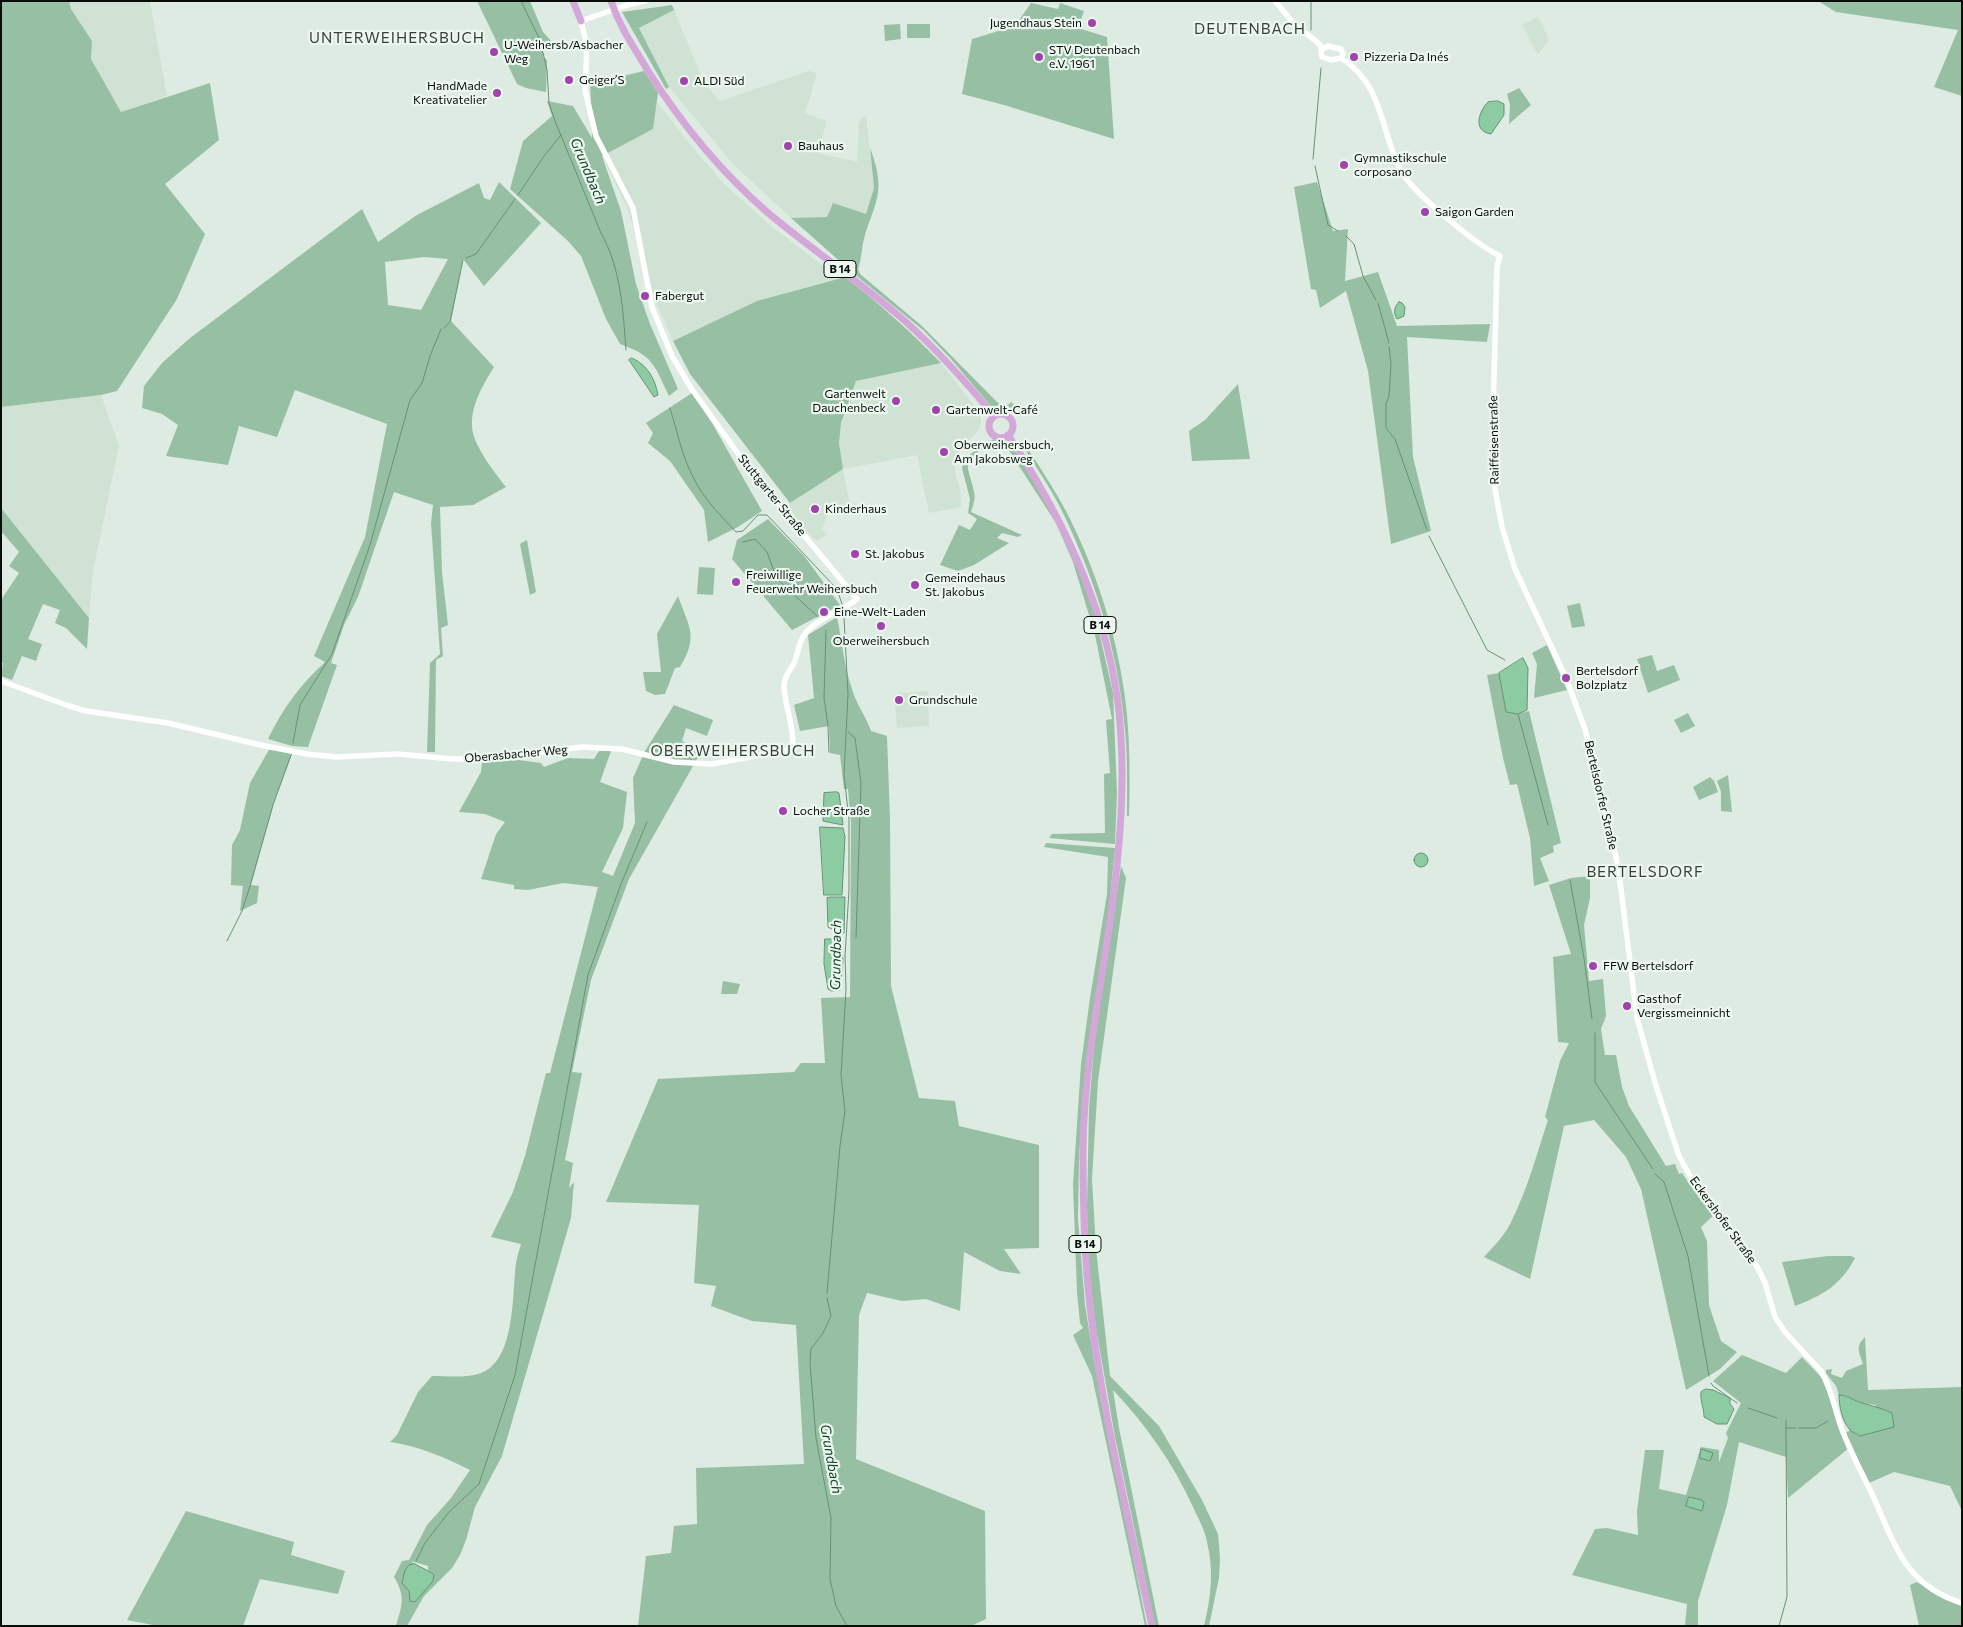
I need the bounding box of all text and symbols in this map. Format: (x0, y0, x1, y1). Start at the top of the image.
place label: Jugendhaus Stein (990, 16, 1082, 30)
marker: Jugendhaus Stein (1086, 17, 1098, 29)
district label: DEUTENBACH (1193, 20, 1307, 38)
district label: UNTERWEIHERSBUCH (307, 29, 487, 47)
place label: U-Weihersb/Asbacher Weg (504, 38, 623, 66)
place label: STV Deutenbach e.V. 1961 (1049, 43, 1140, 71)
marker: U-Weihersb/Asbacher Weg (488, 46, 500, 58)
place label: Pizzeria Da Inés (1364, 50, 1449, 64)
marker: STV Deutenbach e.V. 1961 (1033, 51, 1045, 63)
marker: Pizzeria Da Inés (1348, 51, 1360, 63)
place label: Geiger’S (579, 73, 625, 87)
marker: Geiger’S (563, 74, 575, 86)
place label: ALDI Süd (694, 74, 744, 88)
marker: ALDI Süd (678, 75, 690, 87)
place label: HandMade Kreativatelier (413, 79, 487, 107)
marker: HandMade Kreativatelier (491, 87, 503, 99)
water label: Grundbach (567, 135, 609, 207)
place label: Bauhaus (798, 139, 844, 153)
marker: Bauhaus (782, 140, 794, 152)
place label: Gymnastikschule corposano (1354, 151, 1447, 179)
marker: Gymnastikschule corposano (1338, 159, 1350, 171)
place label: Saigon Garden (1435, 205, 1514, 219)
marker: Saigon Garden (1419, 206, 1431, 218)
road number: B 14 (824, 260, 856, 278)
place label: Fabergut (655, 289, 704, 303)
marker: Fabergut (639, 290, 651, 302)
place label: Gartenwelt Dauchenbeck (812, 387, 886, 415)
marker: Gartenwelt Dauchenbeck (890, 395, 902, 407)
street label: Raiffeisenstraße (1486, 395, 1502, 485)
place label: Gartenwelt-Café (946, 403, 1038, 417)
marker: Gartenwelt-Café (930, 404, 942, 416)
place label: Oberweihersbuch, Am Jakobsweg (954, 438, 1053, 466)
marker: Oberweihersbuch, Am Jakobsweg (938, 446, 950, 458)
street label: Stuttgarter Straße (735, 451, 809, 539)
place label: Kinderhaus (825, 502, 886, 516)
marker: Kinderhaus (809, 503, 821, 515)
place label: St. Jakobus (865, 547, 924, 561)
marker: St. Jakobus (849, 548, 861, 560)
place label: Freiwillige Feuerwehr Weihersbuch (746, 568, 877, 596)
place label: Gemeindehaus St. Jakobus (925, 571, 1005, 599)
marker: Freiwillige Feuerwehr Weihersbuch (730, 576, 742, 588)
marker: Gemeindehaus St. Jakobus (909, 579, 921, 591)
place label: Eine-Welt-Laden (834, 605, 926, 619)
marker: Eine-Welt-Laden (818, 606, 830, 618)
road number: B 14 (1084, 616, 1116, 634)
marker: Oberweihersbuch (875, 620, 887, 632)
place label: Oberweihersbuch (833, 634, 929, 648)
place label: Bertelsdorf Bolzplatz (1576, 664, 1638, 692)
marker: Bertelsdorf Bolzplatz (1560, 672, 1572, 684)
place label: Grundschule (909, 693, 977, 707)
marker: Grundschule (893, 694, 905, 706)
street label: Bertelsdorfer Straße (1581, 739, 1621, 851)
street label: Oberasbacher Weg (464, 742, 568, 766)
district label: OBERWEIHERSBUCH (649, 742, 817, 760)
place label: Locher Straße (793, 804, 870, 818)
marker: Locher Straße (777, 805, 789, 817)
district label: BERTELSDORF (1585, 863, 1705, 881)
water label: Grundbach (827, 920, 845, 990)
place label: FFW Bertelsdorf (1603, 959, 1693, 973)
marker: FFW Bertelsdorf (1587, 960, 1599, 972)
place label: Gasthof Vergissmeinnicht (1637, 992, 1730, 1020)
marker: Gasthof Vergissmeinnicht (1621, 1000, 1633, 1012)
street label: Eckershofer Straße (1687, 1174, 1759, 1266)
road number: B 14 (1069, 1236, 1101, 1252)
water label: Grundbach (817, 1423, 845, 1495)

